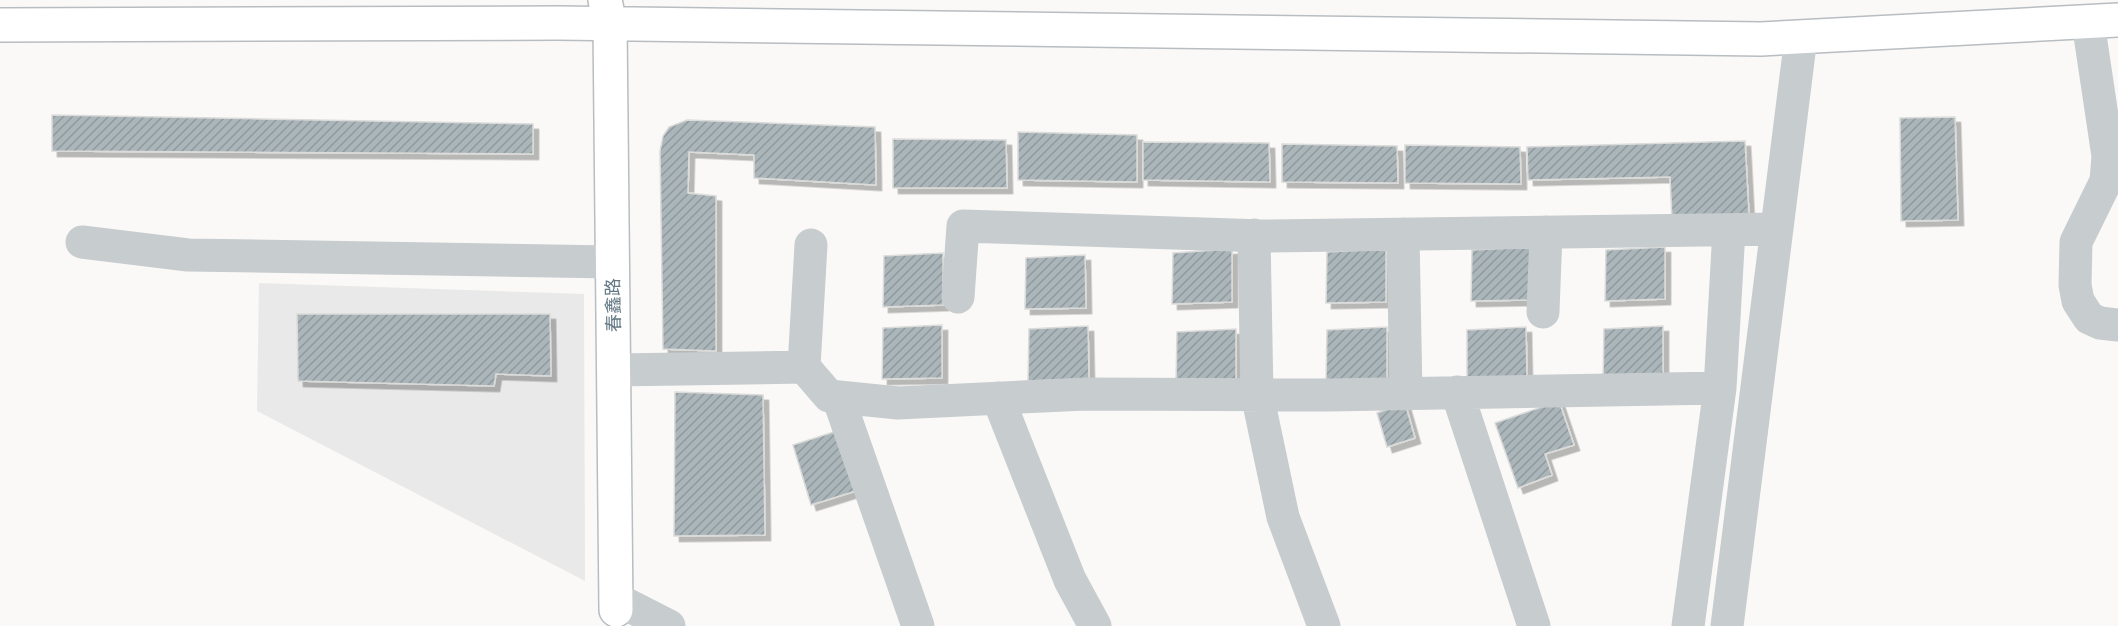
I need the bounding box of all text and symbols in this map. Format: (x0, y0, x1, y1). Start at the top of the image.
street label: 春鑫路 (602, 278, 624, 332)

